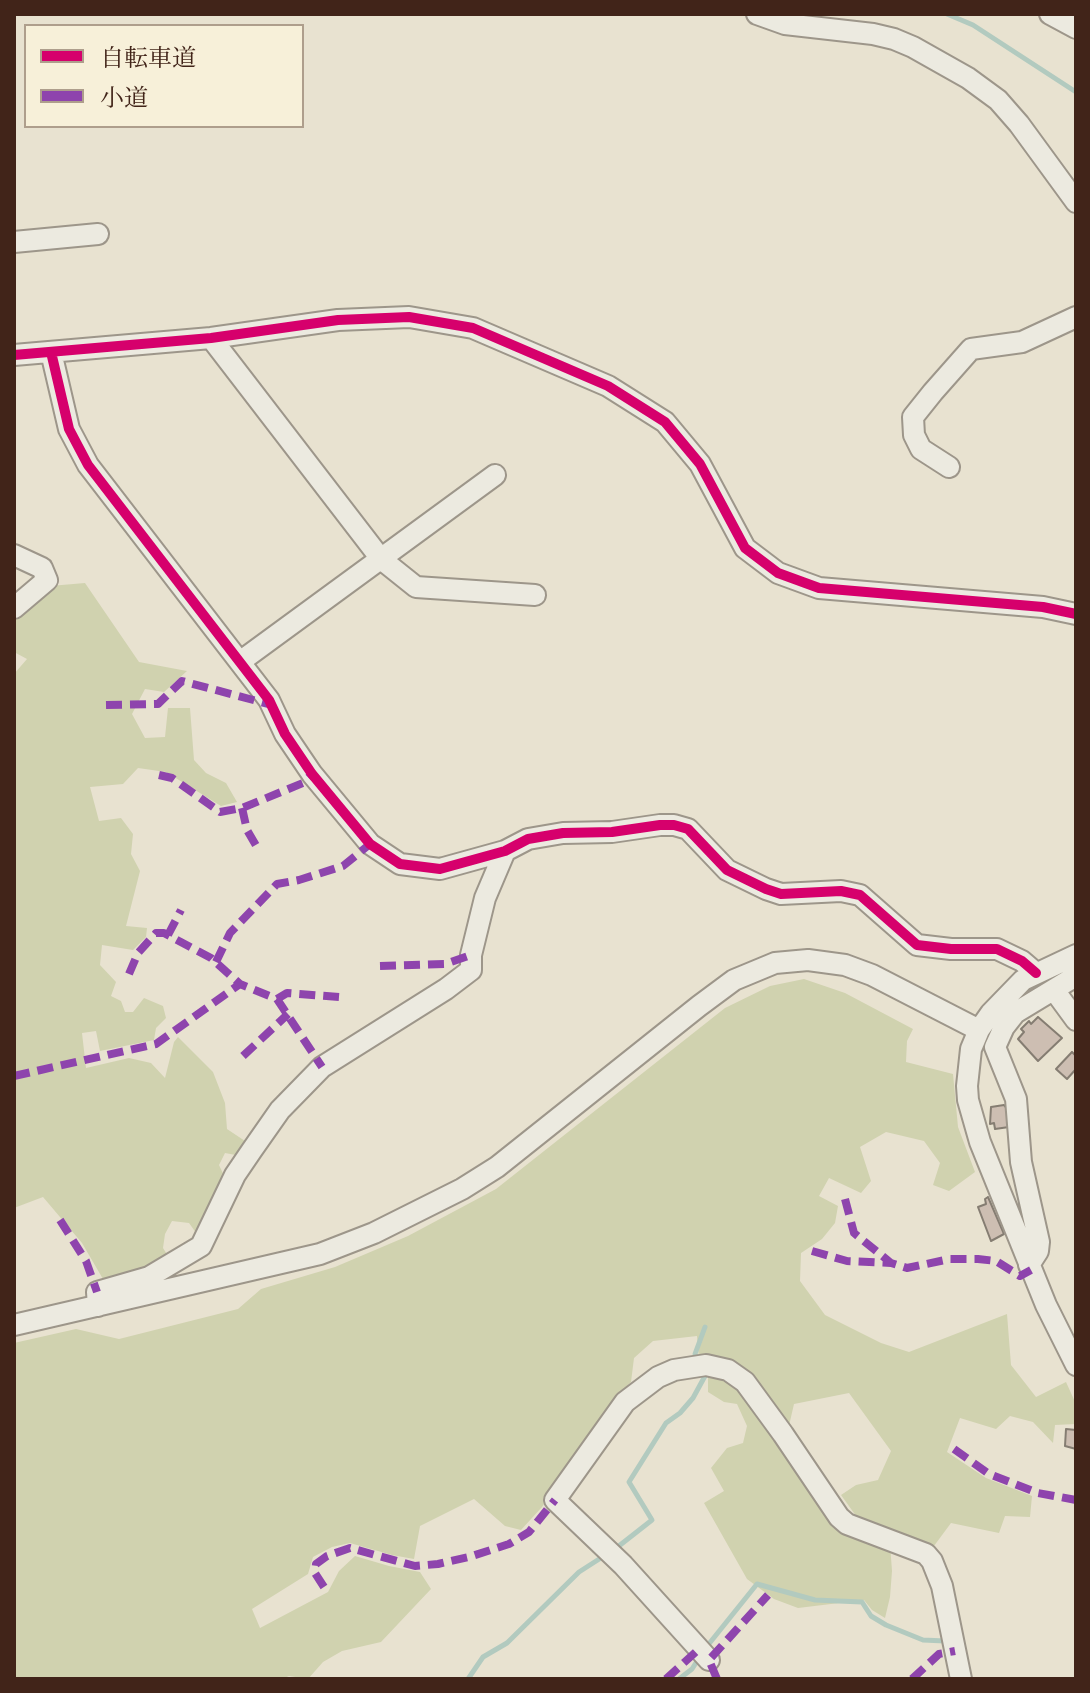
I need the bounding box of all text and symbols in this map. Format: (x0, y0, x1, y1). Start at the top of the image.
legend (24, 24, 304, 128)
text: 自転車道 (100, 42, 196, 75)
text: 小道 (100, 82, 148, 115)

